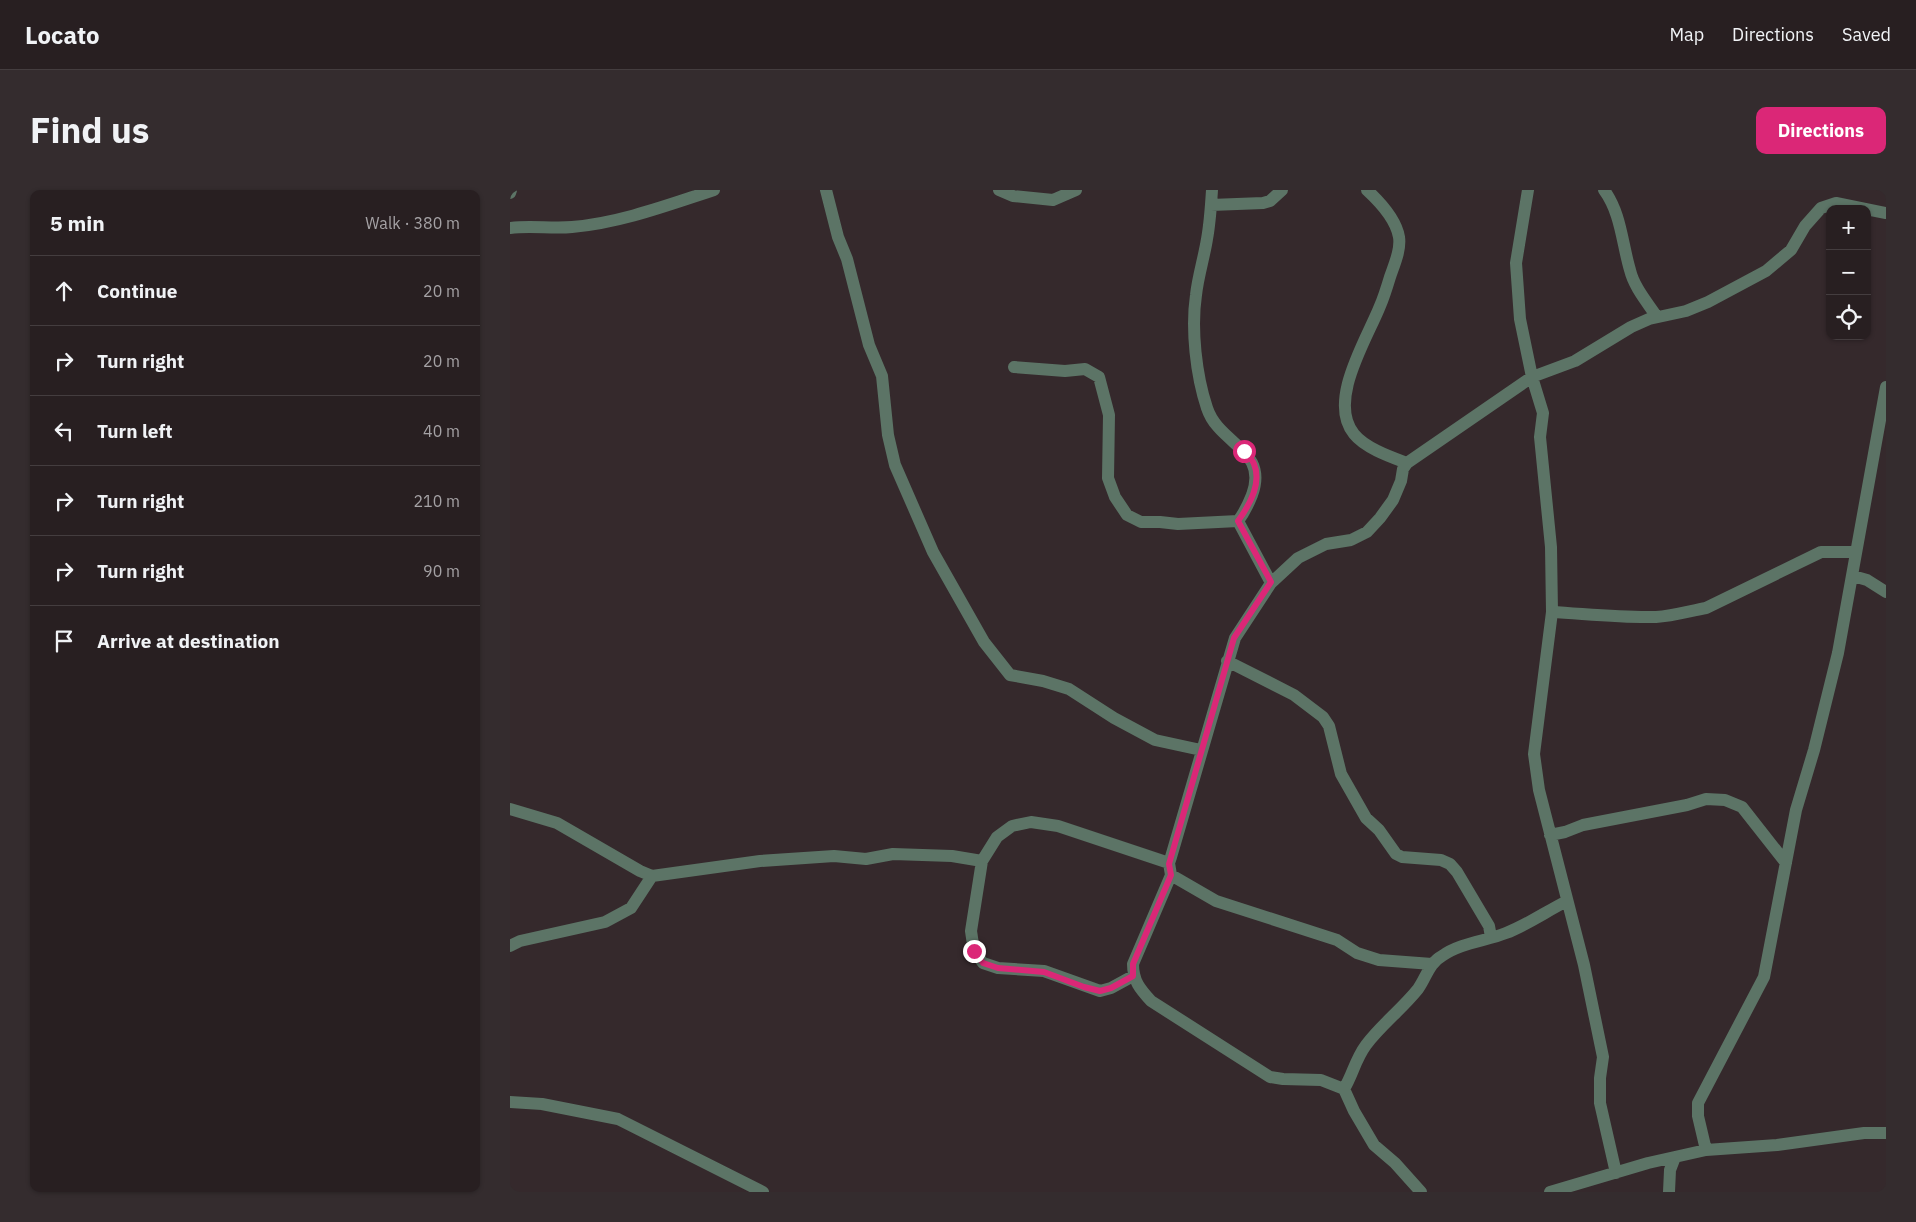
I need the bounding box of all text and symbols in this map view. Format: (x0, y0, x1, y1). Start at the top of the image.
text: Locato (25, 19, 100, 51)
text: Map (1669, 23, 1704, 46)
text: Directions (1732, 23, 1814, 46)
text: Saved (1842, 23, 1891, 46)
text: Find us (30, 107, 149, 153)
button: Directions (1756, 107, 1886, 154)
map controls (1826, 205, 1871, 340)
button: + (1826, 205, 1871, 250)
text: 5 min (50, 209, 105, 237)
text: Walk · 380 m (365, 213, 460, 233)
button: − (1826, 250, 1871, 295)
icon: ahead (50, 277, 78, 305)
text: Continue (97, 279, 177, 303)
text: 20 m (423, 281, 460, 301)
button: locate (1826, 295, 1871, 340)
icon: right (50, 347, 78, 375)
text: Turn right (97, 349, 184, 373)
text: 20 m (423, 351, 460, 371)
icon: left (50, 417, 78, 445)
text: Turn left (97, 419, 173, 443)
text: 40 m (423, 421, 460, 441)
route start (1233, 440, 1256, 463)
icon: right (50, 487, 78, 515)
text: Turn right (97, 489, 184, 513)
text: 210 m (413, 491, 460, 511)
icon: right (50, 557, 78, 585)
text: Turn right (97, 559, 184, 583)
text: 90 m (423, 561, 460, 581)
icon: arrive (50, 627, 78, 655)
text: Arrive at destination (97, 629, 280, 653)
route end (963, 940, 986, 963)

